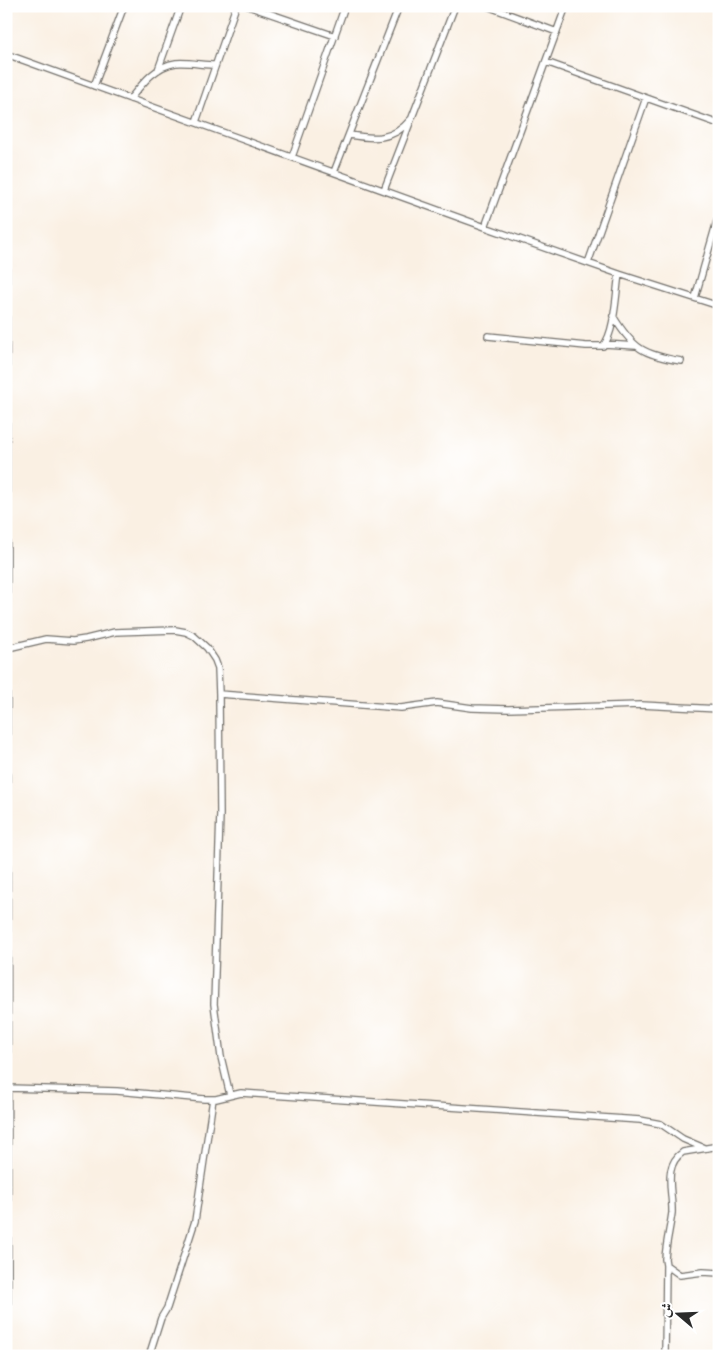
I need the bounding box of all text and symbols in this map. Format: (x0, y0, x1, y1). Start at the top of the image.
north arrow (652, 1290, 702, 1340)
text: ش (655, 1300, 677, 1320)

